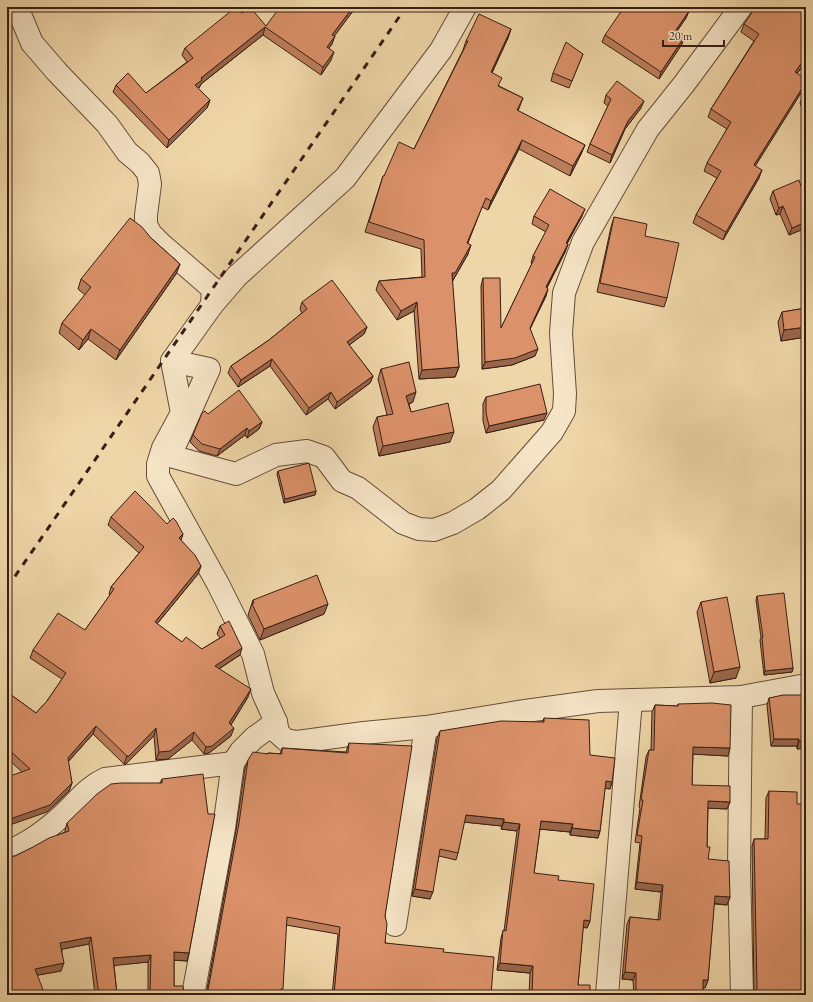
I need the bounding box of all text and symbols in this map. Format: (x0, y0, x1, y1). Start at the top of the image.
scale bar (663, 22, 724, 48)
text: 20 m (669, 28, 693, 44)

